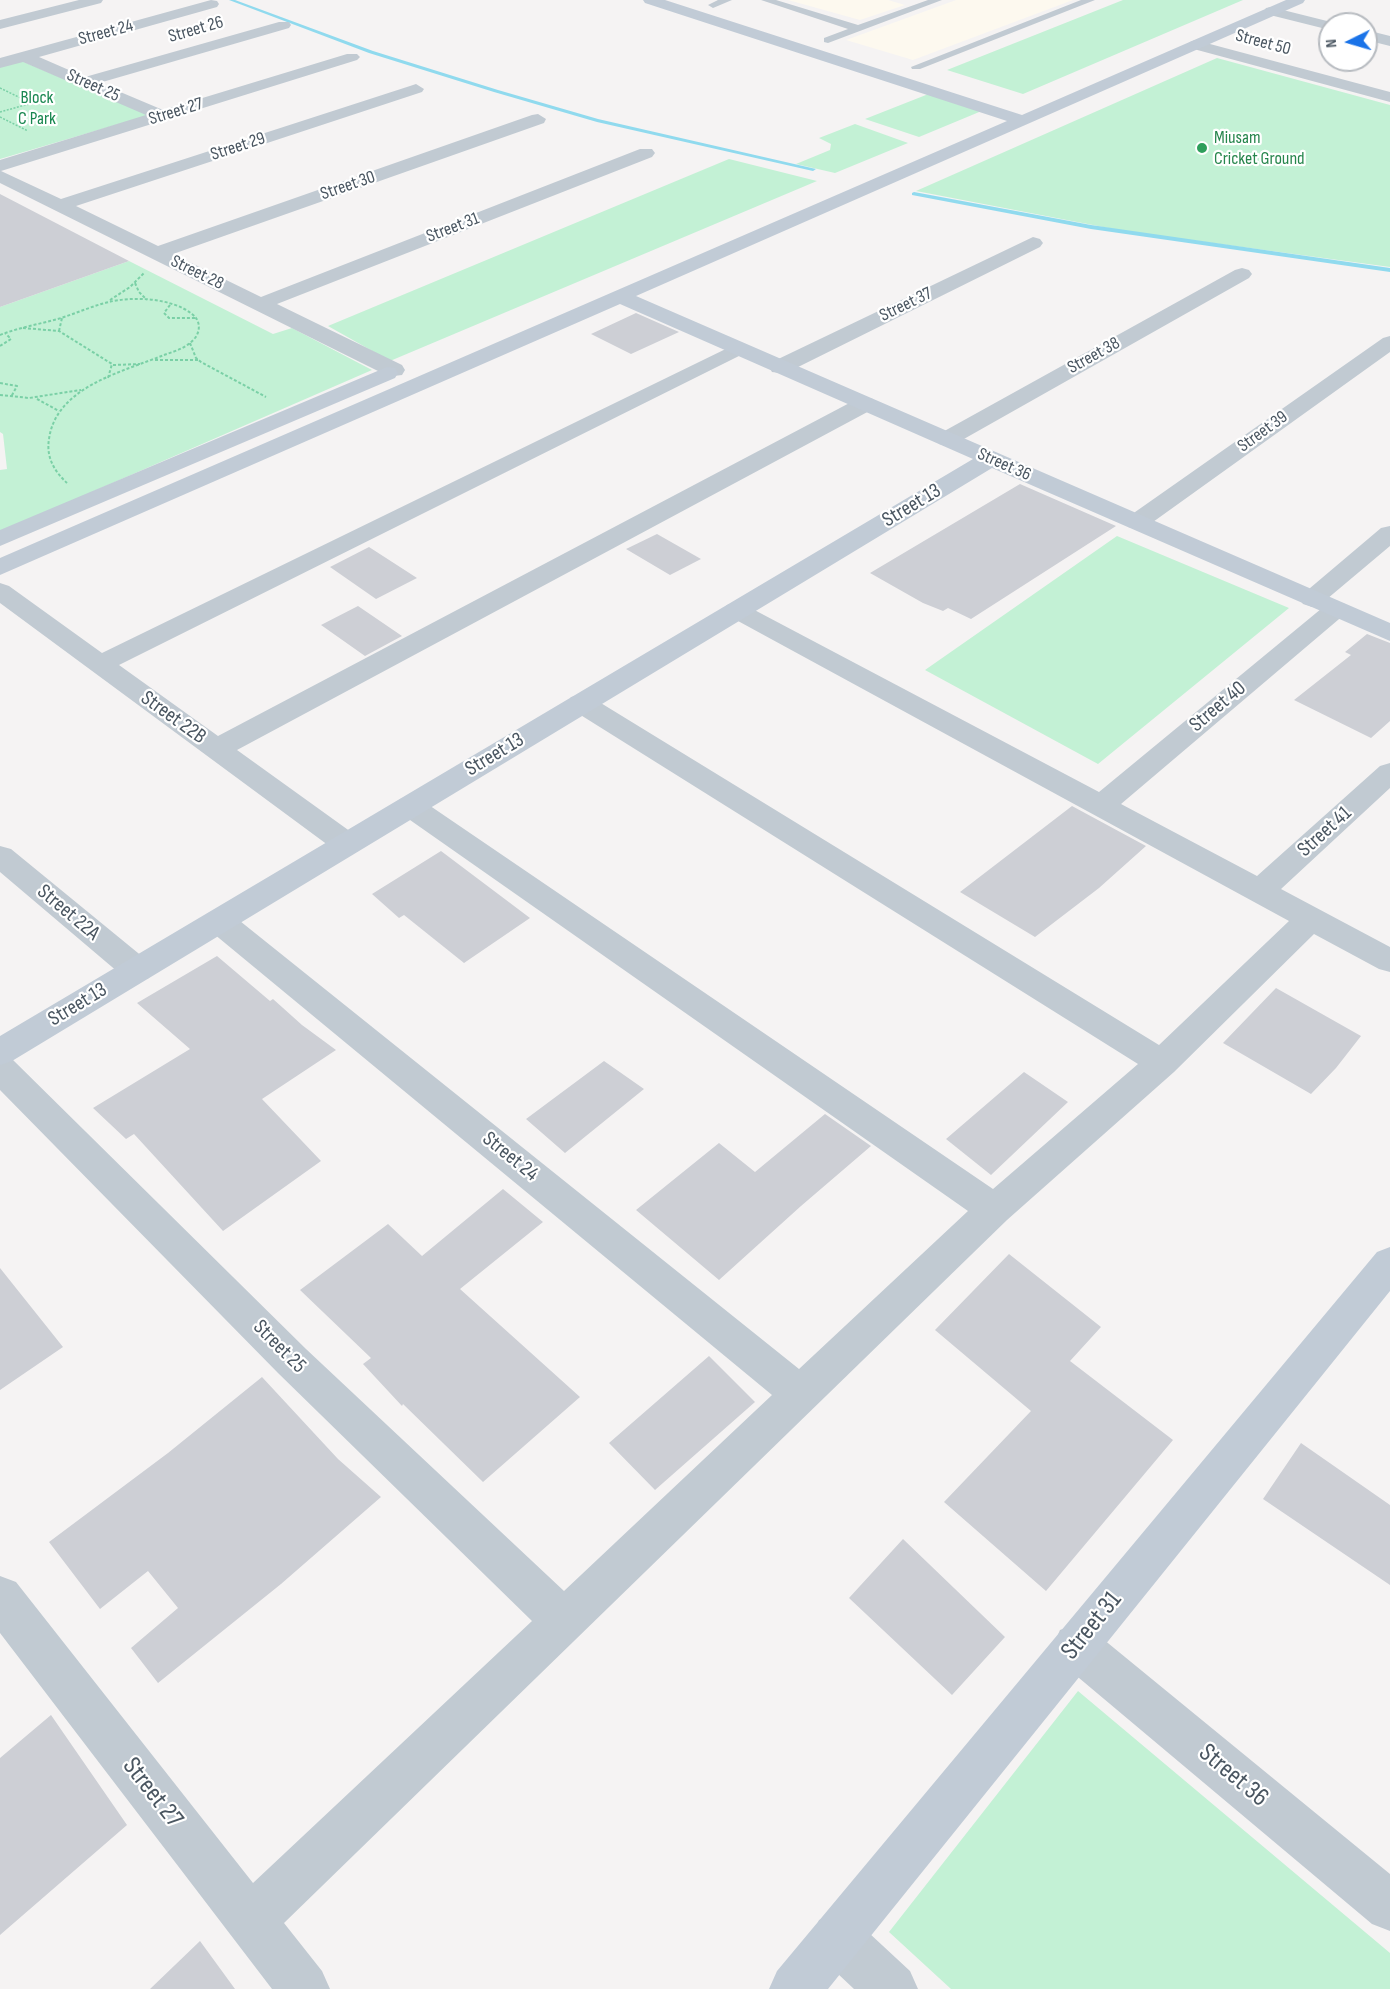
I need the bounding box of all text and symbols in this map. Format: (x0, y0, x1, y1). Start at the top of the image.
street label: Street 26 (166, 12, 226, 48)
north arrow (1318, 12, 1378, 72)
street label: Street 24 (76, 15, 136, 51)
street label: Street 50 (1233, 25, 1293, 61)
text: N (1322, 38, 1341, 49)
street label: Street 25 (63, 65, 123, 107)
park label: Block C Park (18, 87, 56, 130)
street label: Street 27 (146, 94, 206, 130)
place label: Miusam Cricket Ground (1214, 127, 1305, 170)
street label: Street 29 (208, 128, 268, 166)
marker: Miusam Cricket Ground (1195, 141, 1209, 155)
street label: Street 30 (318, 167, 378, 205)
street label: Street 31 (424, 208, 482, 248)
street label: Street 28 (167, 251, 227, 295)
street label: Street 37 (876, 283, 936, 327)
street label: Street 38 (1064, 333, 1124, 379)
street label: Street 39 (1234, 407, 1292, 457)
street label: Street 36 (974, 444, 1034, 486)
street label: Street 13 (878, 479, 946, 533)
street label: Street 40 (1185, 676, 1251, 738)
street label: Street 22B (136, 686, 210, 750)
street label: Street 13 (461, 728, 529, 782)
street label: Street 41 (1293, 801, 1357, 863)
street label: Street 22A (32, 880, 104, 946)
street label: Street 13 (44, 978, 112, 1032)
street label: Street 24 (477, 1127, 543, 1187)
street label: Street 25 (247, 1315, 311, 1379)
street label: Street 31 (1055, 1585, 1129, 1667)
street label: Street 36 (1192, 1738, 1274, 1814)
street label: Street 27 (115, 1752, 189, 1834)

